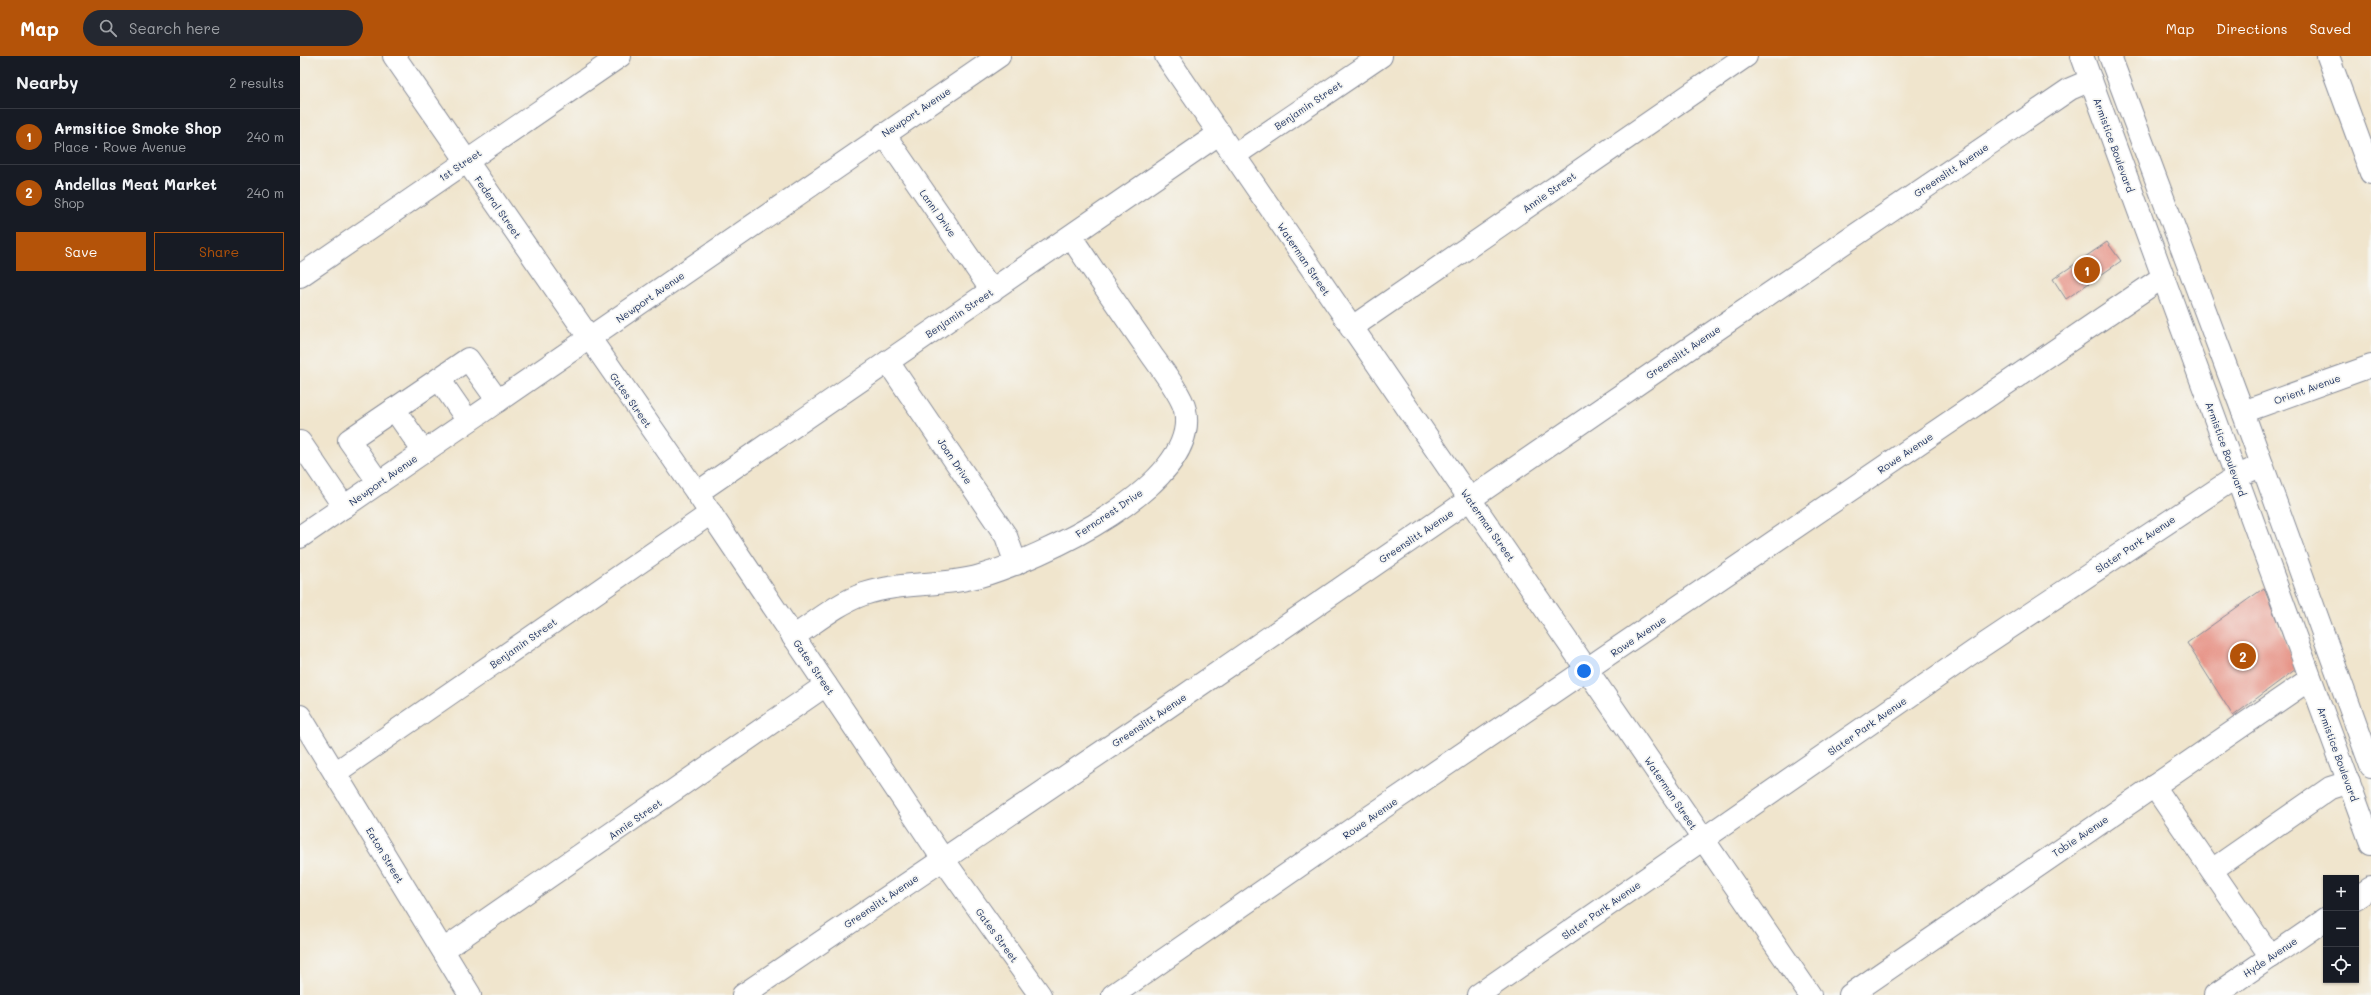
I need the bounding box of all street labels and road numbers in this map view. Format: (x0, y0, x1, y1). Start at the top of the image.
street label: Benjamin Street (1271, 77, 1345, 133)
street label: Newport Avenue (879, 84, 953, 140)
street label: Armistice Boulevard (2090, 96, 2138, 194)
street label: Greenslitt Avenue (1911, 140, 1991, 200)
street label: 1st Street (436, 146, 484, 184)
street label: Annie Street (1519, 168, 1579, 216)
street label: Federal Street (471, 173, 525, 241)
street label: Lanni Drive (916, 186, 960, 240)
street label: Waterman Street (1274, 220, 1334, 298)
street label: Newport Avenue (613, 268, 687, 326)
street label: Benjamin Street (922, 285, 996, 341)
street label: Greenslitt Avenue (1643, 322, 1723, 382)
street label: Gates Street (607, 370, 655, 430)
street label: Orient Avenue (2272, 370, 2342, 408)
street label: Armistice Boulevard (2202, 400, 2250, 498)
street label: Rowe Avenue (1875, 429, 1935, 477)
street label: Joan Drive (934, 435, 976, 487)
street label: Newport Avenue (346, 451, 420, 509)
street label: Ferncrest Drive (1073, 485, 1145, 541)
street label: Waterman Street (1458, 486, 1518, 564)
street label: Greenslitt Avenue (1376, 506, 1456, 566)
street label: Slater Park Avenue (2092, 512, 2178, 576)
street label: Rowe Avenue (1608, 612, 1668, 660)
street label: Benjamin Street (487, 615, 559, 671)
street label: Gates Street (790, 637, 838, 697)
street label: Greenslitt Avenue (1109, 690, 1189, 750)
street label: Slater Park Avenue (1825, 693, 1909, 759)
street label: Armistice Boulevard (2314, 705, 2362, 803)
street label: Waterman Street (1641, 754, 1701, 832)
street label: Rowe Avenue (1340, 794, 1400, 842)
street label: Annie Street (605, 795, 665, 843)
street label: Tobie Avenue (2049, 812, 2111, 860)
street label: Eaton Street (363, 824, 407, 886)
street label: Greenslitt Avenue (841, 871, 921, 931)
street label: Slater Park Avenue (1559, 877, 1643, 943)
street label: Gates Street (972, 905, 1022, 965)
street label: Hyde Avenue (2240, 934, 2300, 980)

